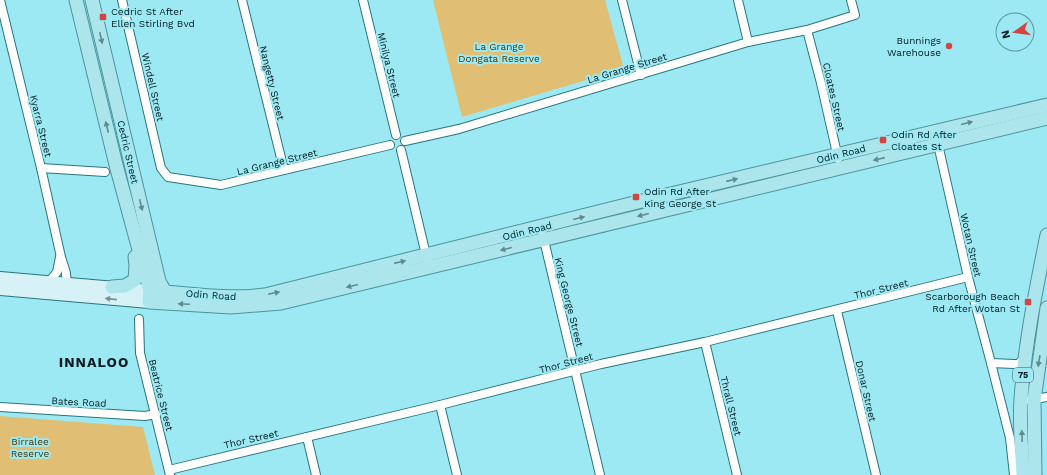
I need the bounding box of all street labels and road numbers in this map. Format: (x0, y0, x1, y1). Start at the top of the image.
street label: Minilya Street (376, 31, 403, 100)
street label: Nangetty Street (257, 45, 287, 122)
street label: La Grange Street (586, 50, 669, 85)
street label: Windell Street (140, 52, 166, 123)
street label: Cloates Street (821, 62, 847, 133)
street label: Kyarra Street (28, 94, 54, 159)
street label: Cedric Street (115, 119, 141, 186)
street label: Odin Road (815, 143, 867, 165)
street label: La Grange Street (236, 146, 319, 177)
street label: Wotan Street (958, 212, 984, 279)
street label: Odin Road (501, 220, 553, 242)
street label: King George Street (553, 256, 586, 349)
street label: Thor Street (853, 277, 910, 301)
street label: Odin Road (185, 288, 237, 302)
street label: Thor Street (538, 350, 595, 375)
street label: Beatrice Street (147, 358, 175, 433)
street label: Donar Street (854, 359, 879, 423)
road number: 75 (1013, 368, 1033, 382)
street label: Thrall Street (718, 375, 744, 438)
street label: Bates Road (51, 395, 107, 409)
street label: Thor Street (223, 427, 280, 451)

